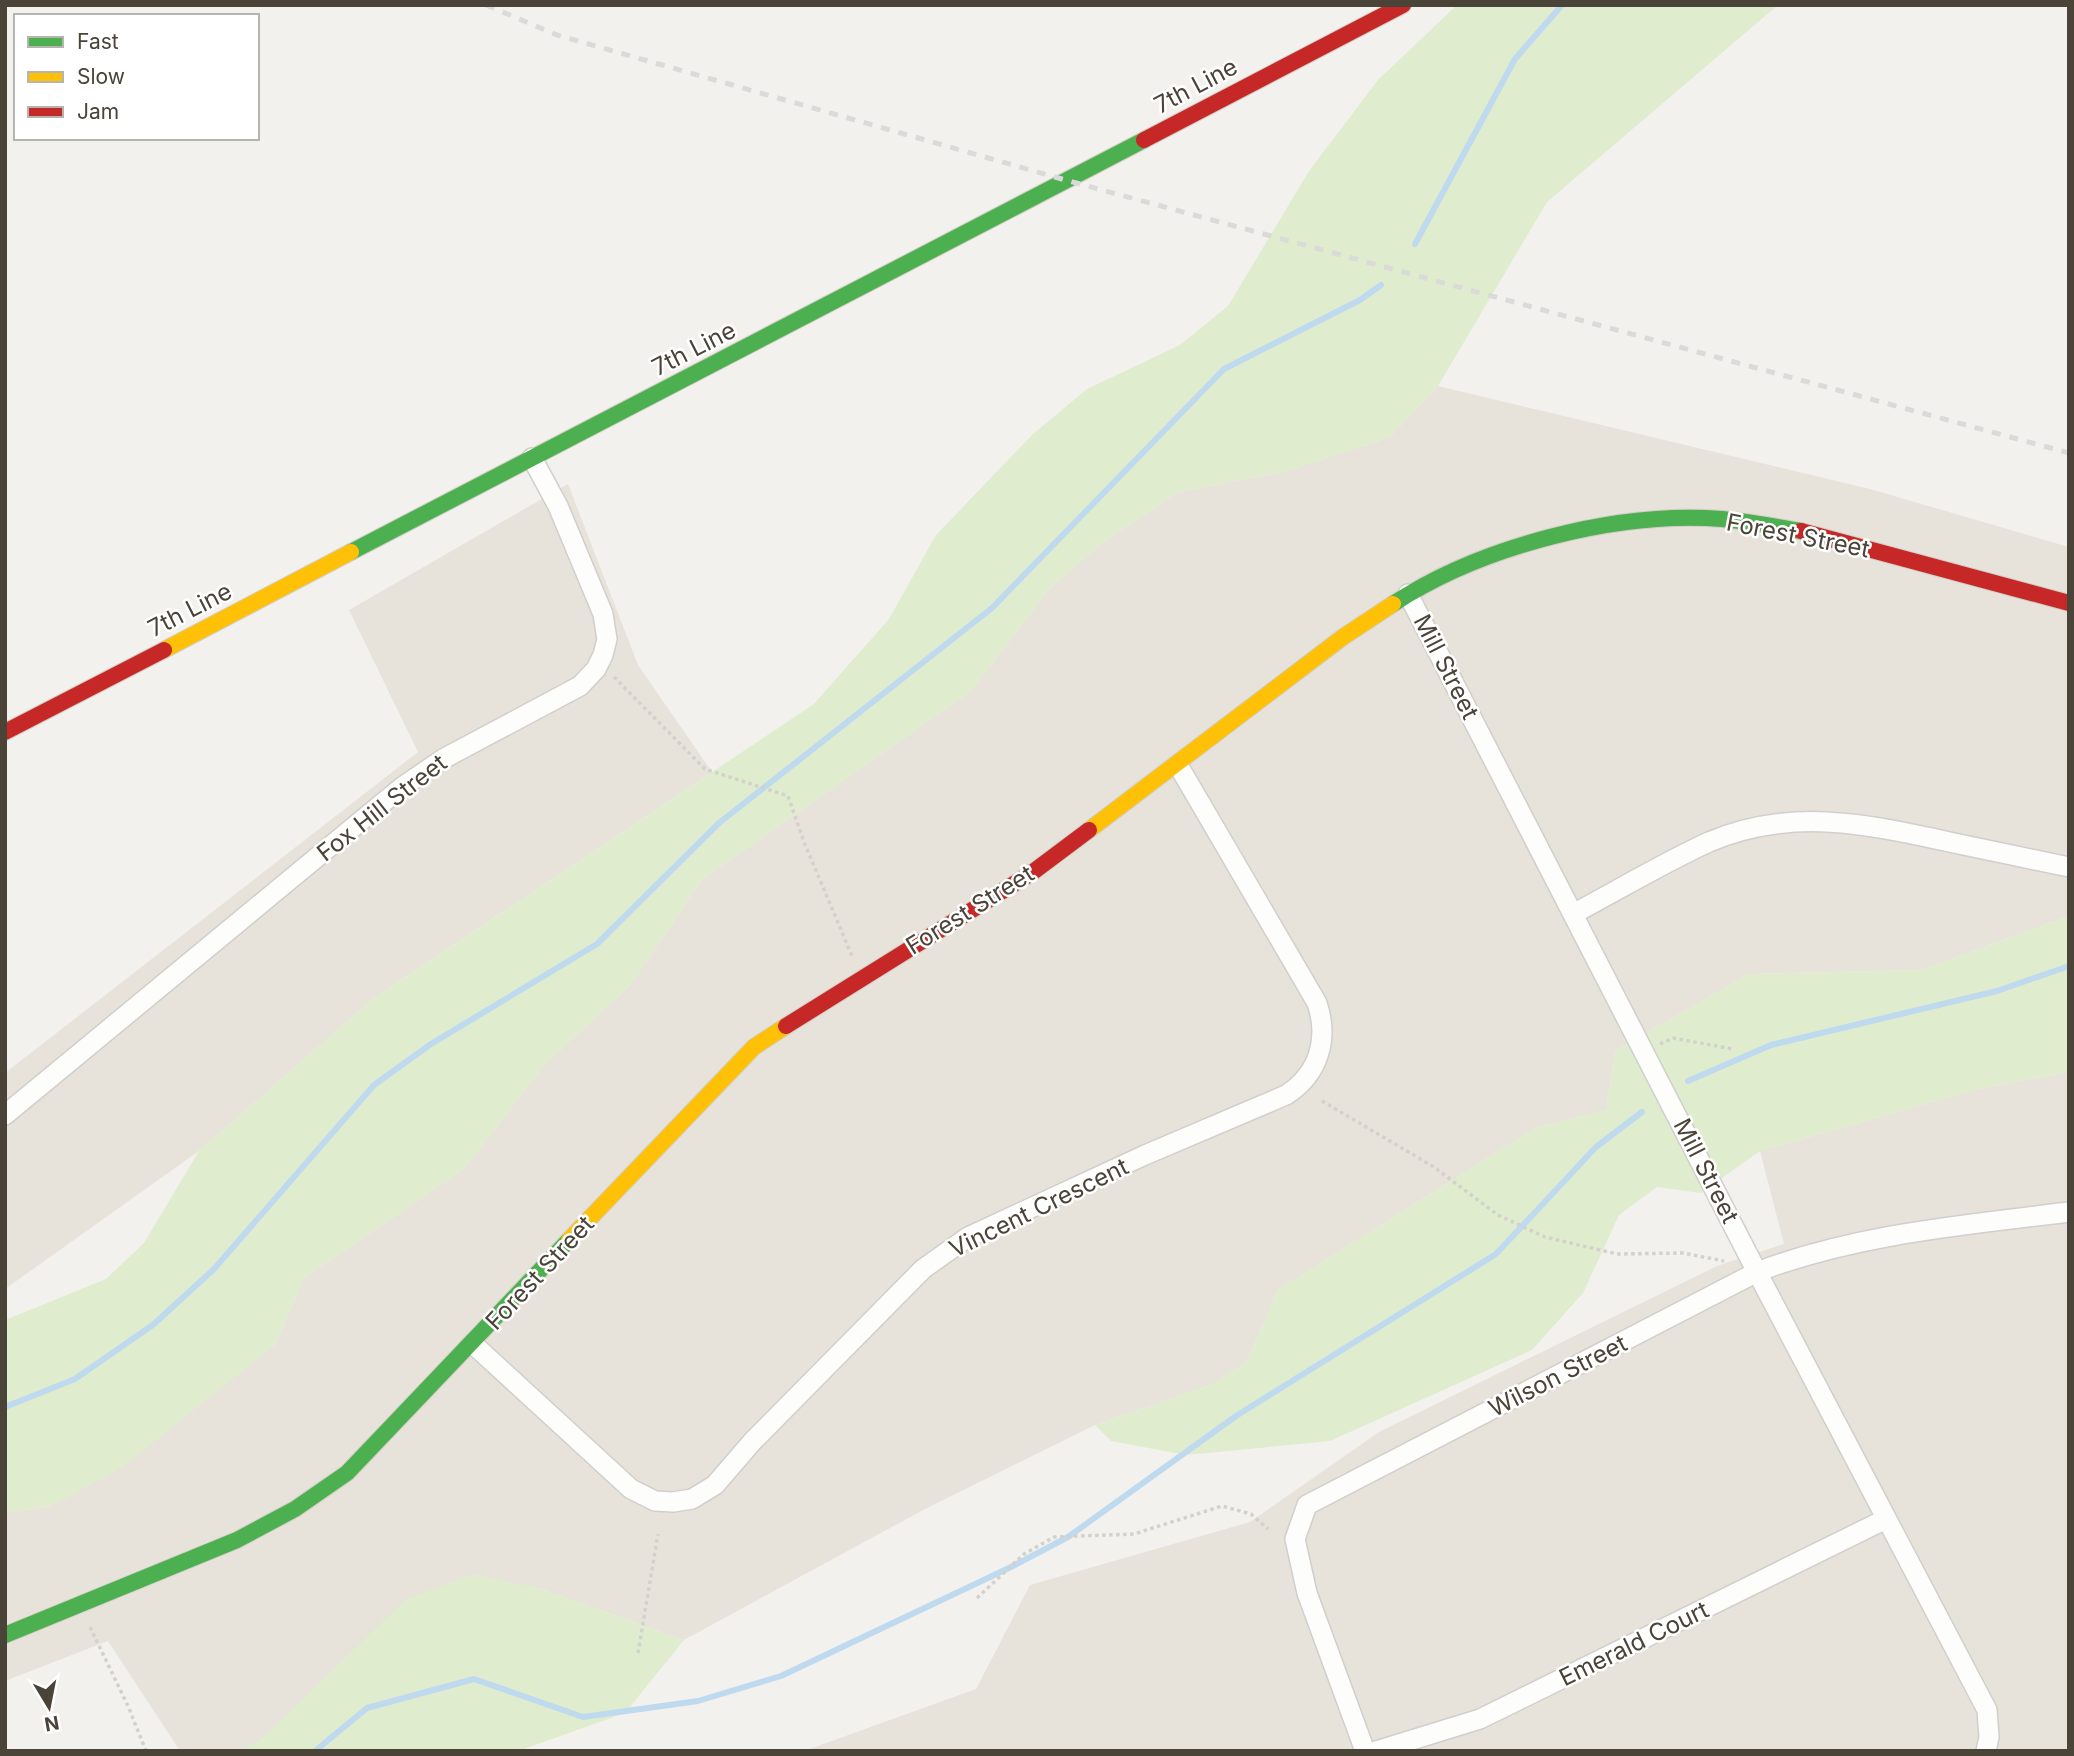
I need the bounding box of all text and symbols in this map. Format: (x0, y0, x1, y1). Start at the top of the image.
legend (14, 14, 259, 140)
text: Fast (77, 29, 119, 54)
street label: 7th Line (1149, 52, 1242, 119)
text: Slow (77, 64, 125, 89)
text: Jam (77, 99, 119, 124)
street label: 7th Line (647, 315, 740, 382)
street label: Forest Street (1724, 507, 1872, 564)
street label: 7th Line (143, 576, 236, 643)
street label: Mill Street (1408, 610, 1485, 724)
street label: Fox Hill Street (311, 748, 452, 867)
street label: Forest Street (900, 859, 1039, 960)
street label: Mill Street (1668, 1114, 1745, 1228)
street label: Vincent Crescent (945, 1152, 1133, 1263)
street label: Forest Street (480, 1210, 600, 1336)
street label: Wilson Street (1484, 1328, 1632, 1423)
street label: Emerald Court (1554, 1595, 1713, 1692)
north arrow (14, 1672, 84, 1742)
text: N (43, 1711, 61, 1736)

